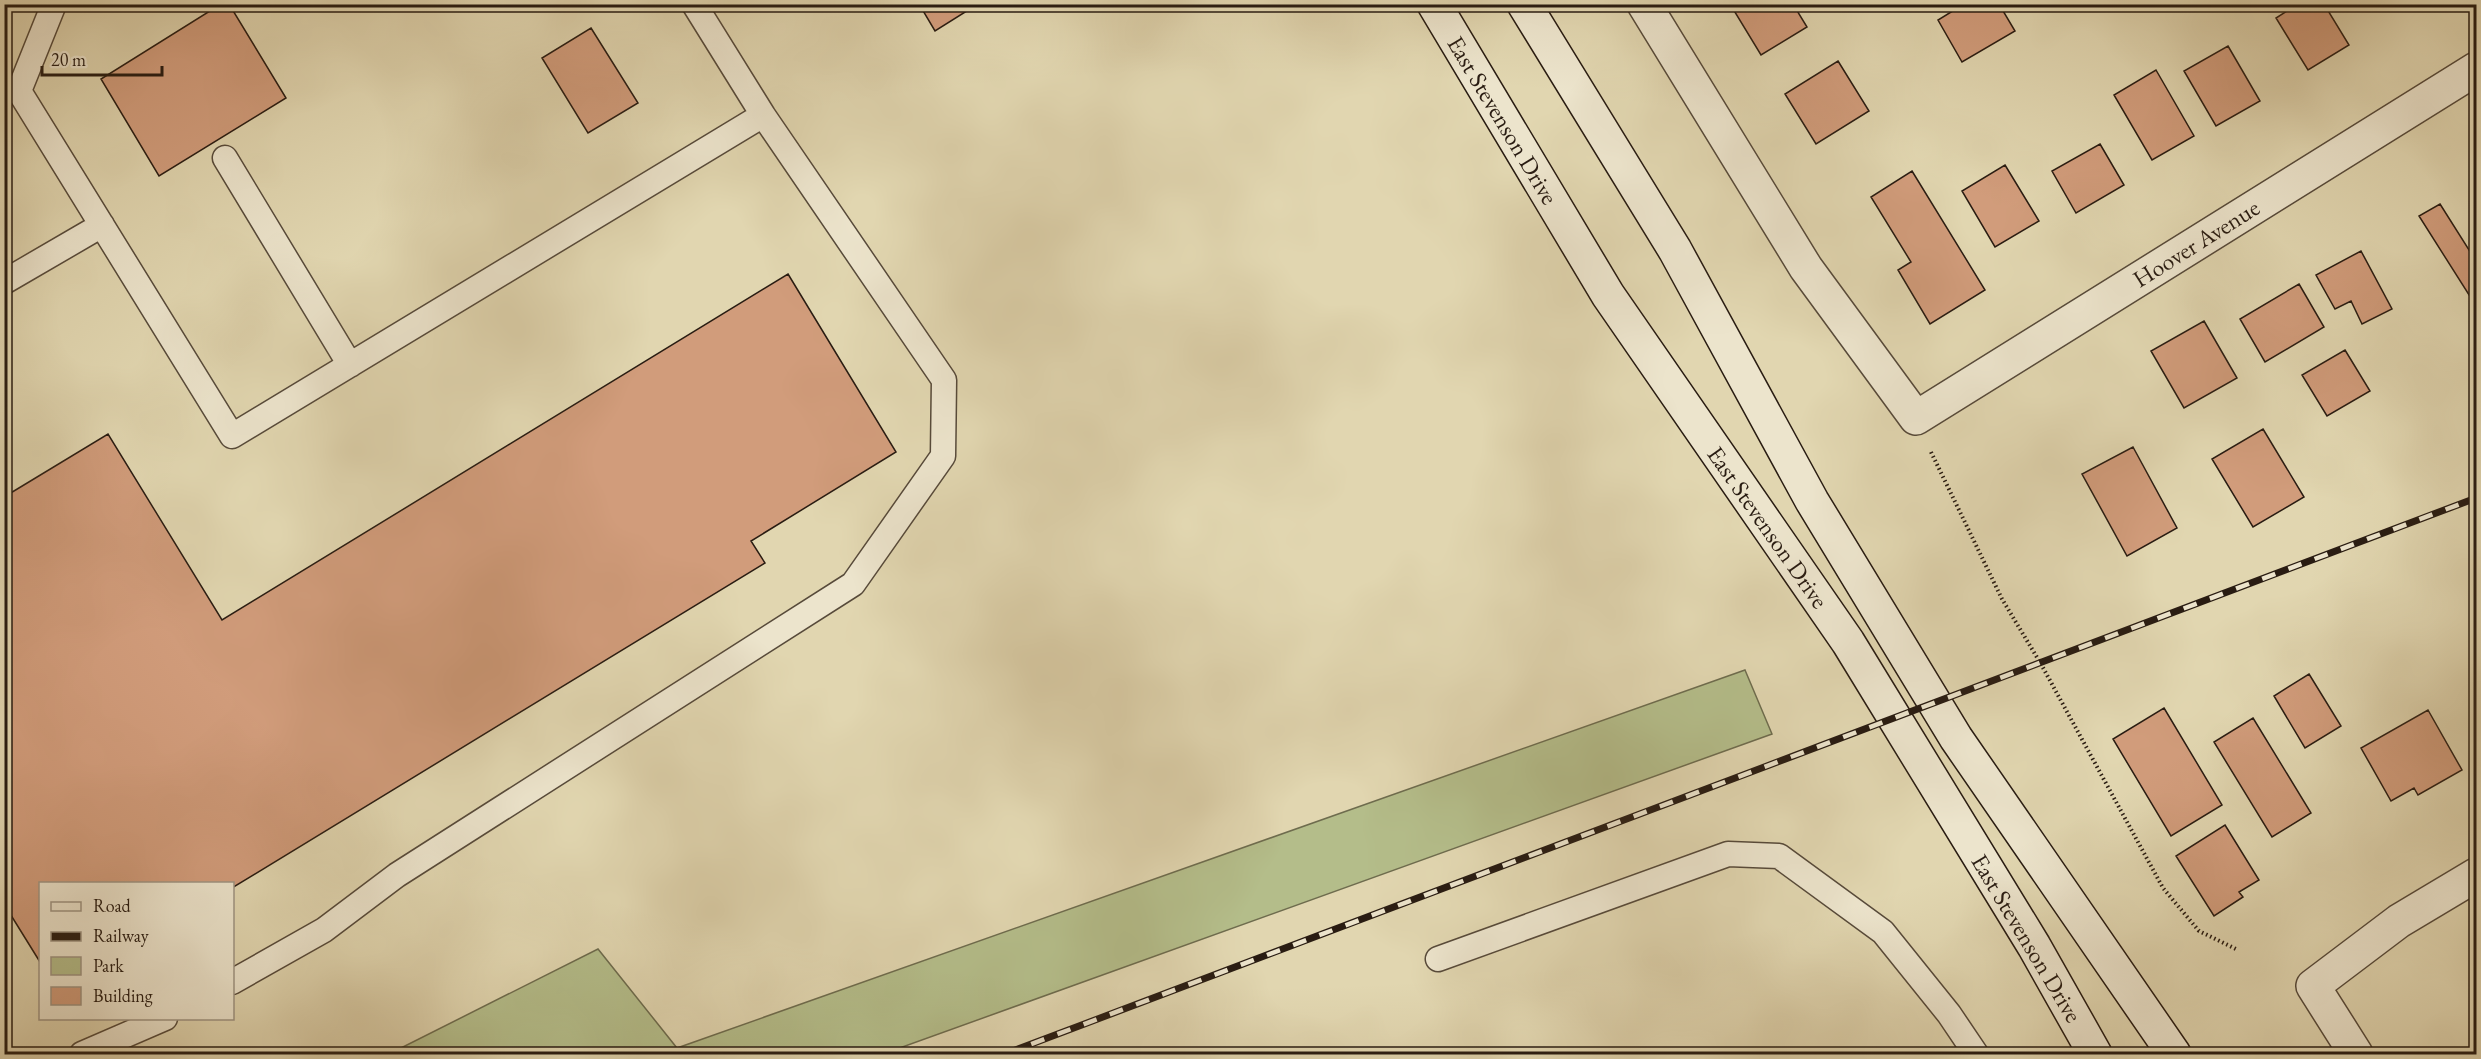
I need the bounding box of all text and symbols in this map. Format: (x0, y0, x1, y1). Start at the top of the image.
street label: East Stevenson Drive (1441, 30, 1565, 210)
scale bar (42, 39, 162, 77)
text: 20 m (51, 48, 86, 71)
street label: Hoover Avenue (2127, 192, 2265, 294)
street label: East Stevenson Drive (1701, 440, 1835, 614)
street label: East Stevenson Drive (1965, 848, 2089, 1028)
legend (39, 882, 234, 1020)
text: Road (93, 894, 132, 917)
text: Railway (93, 924, 149, 947)
text: Park (93, 954, 124, 977)
text: Building (93, 984, 153, 1007)

